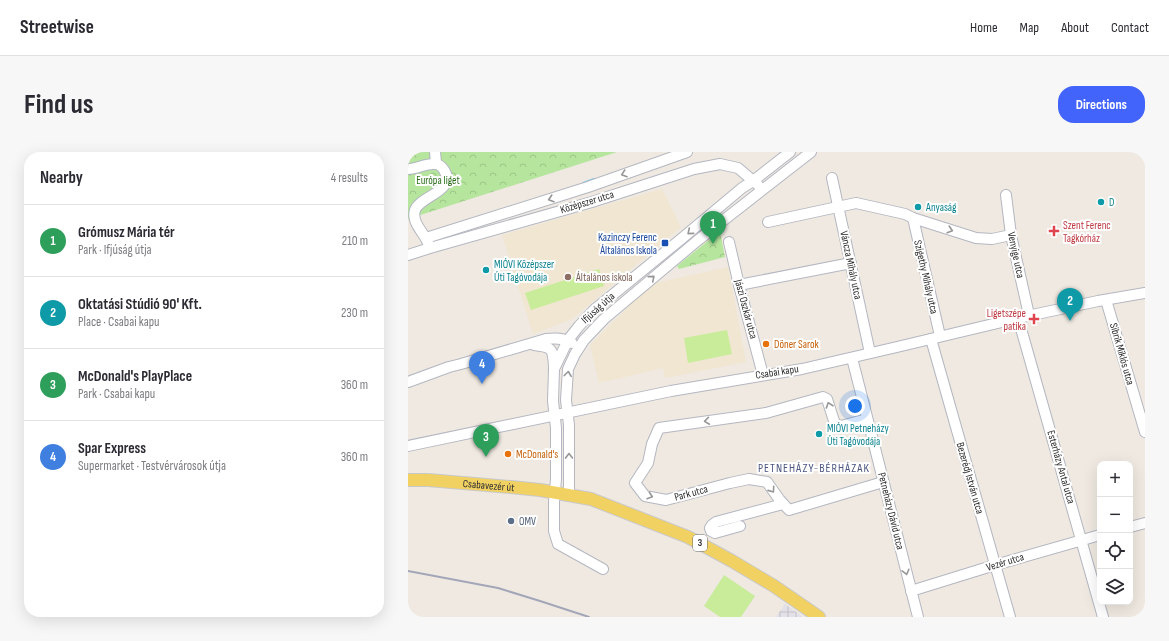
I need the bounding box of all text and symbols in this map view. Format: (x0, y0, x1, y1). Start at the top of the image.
text: Streetwise (20, 16, 94, 39)
text: Home (970, 19, 998, 36)
text: Map (1020, 19, 1039, 36)
text: About (1061, 19, 1089, 36)
text: Contact (1111, 19, 1149, 36)
button: Directions (1058, 86, 1145, 123)
text: Find us (24, 88, 93, 121)
text: Nearby (40, 168, 83, 188)
one-way arrow (621, 169, 628, 178)
text: 4 results (331, 170, 368, 186)
park label: Európa liget (416, 174, 460, 187)
street label: Középszer utca (559, 188, 615, 216)
one-way arrow (547, 194, 554, 202)
place label: D (1109, 196, 1114, 209)
marker: D (1096, 197, 1106, 207)
place label: Anyaság (925, 201, 957, 214)
marker: Anyaság (913, 202, 923, 212)
pin: 1 (700, 211, 726, 244)
place label: Szent Ferenc Tagkórház (1063, 219, 1111, 245)
text: Grómusz Mária tér (78, 223, 175, 242)
one-way arrow (946, 225, 953, 234)
marker: Szent Ferenc Tagkórház (1048, 225, 1060, 237)
one-way arrow (688, 227, 695, 234)
street label: Váncza Mihály utca (837, 230, 865, 300)
place label: Kazinczy Ferenc Általános Iskola (598, 231, 657, 257)
street label: Venyige utca (1005, 231, 1027, 279)
text: 1 (50, 233, 56, 249)
text: 210 m (342, 233, 368, 249)
marker: Kazinczy Ferenc Általános Iskola (660, 238, 670, 248)
street label: Szigethy Mihály utca (911, 239, 941, 315)
text: Park · Ifjúság útja (78, 242, 152, 258)
place label: MIÓVI Középszer Úti Tagóvodája (494, 258, 554, 284)
marker: MIÓVI Középszer Úti Tagóvodája (481, 265, 491, 275)
place label: Általános iskola (575, 271, 633, 284)
marker: Általános iskola (563, 272, 573, 282)
one-way arrow (647, 276, 654, 283)
street label: Jászi Oszkár utca (732, 277, 760, 340)
pin: 2 (1057, 288, 1083, 321)
street label: Ifjúság útja (579, 290, 617, 326)
text: Oktatási Stúdió 90' Kft. (78, 295, 202, 314)
text: 2 (50, 305, 56, 321)
text: 230 m (341, 305, 368, 321)
place label: Ligetszépe patika (987, 307, 1026, 333)
text: Place · Csabai kapu (78, 314, 159, 330)
marker: Ligetszépe patika (1029, 314, 1039, 324)
street label: Sibrik Miklós utca (1107, 321, 1137, 387)
place label: Döner Sarok (774, 338, 820, 351)
marker: Döner Sarok (761, 339, 771, 349)
pin: 4 (469, 351, 495, 384)
street label: Csabai kapu (754, 362, 800, 382)
text: McDonald's PlayPlace (78, 367, 192, 386)
one-way arrow (563, 371, 572, 377)
text: 3 (50, 377, 56, 393)
text: 360 m (341, 377, 368, 393)
text: Park · Csabai kapu (78, 386, 155, 402)
your location (845, 396, 865, 416)
one-way arrow (825, 402, 834, 409)
one-way arrow (704, 416, 710, 425)
place label: MIÓVI Petneházy Úti Tagóvodája (827, 422, 889, 448)
pin: 3 (473, 424, 499, 457)
marker: MIÓVI Petneházy Úti Tagóvodája (814, 429, 824, 439)
street label: Esterházy Antal utca (1044, 429, 1078, 505)
text: Spar Express (78, 439, 146, 458)
street label: Bezerédj István utca (954, 441, 986, 515)
place label: McDonald's (516, 448, 558, 461)
text: 4 (50, 449, 56, 465)
text: 360 m (341, 449, 368, 465)
marker: McDonald's (503, 449, 513, 459)
one-way arrow (565, 453, 573, 459)
text: Supermarket · Testvérvárosok útja (78, 458, 226, 474)
district label: PETNEHÁZY-BÉRHÁZAK (758, 461, 870, 476)
map controls (1097, 461, 1133, 605)
button: + (1097, 461, 1133, 497)
street label: Petneházy Dávid utca (875, 471, 907, 551)
street label: Csabavezér út (462, 476, 516, 494)
street label: Park utca (673, 482, 709, 504)
one-way arrow (767, 485, 774, 492)
one-way arrow (646, 491, 653, 500)
button: − (1097, 497, 1133, 533)
place label: OMV (519, 515, 536, 528)
marker: OMV (506, 516, 516, 526)
button: locate (1097, 533, 1133, 569)
road number: 3 (693, 535, 707, 551)
street label: Vezér utca (985, 550, 1025, 574)
one-way arrow (902, 568, 910, 575)
button: layers (1097, 569, 1133, 605)

